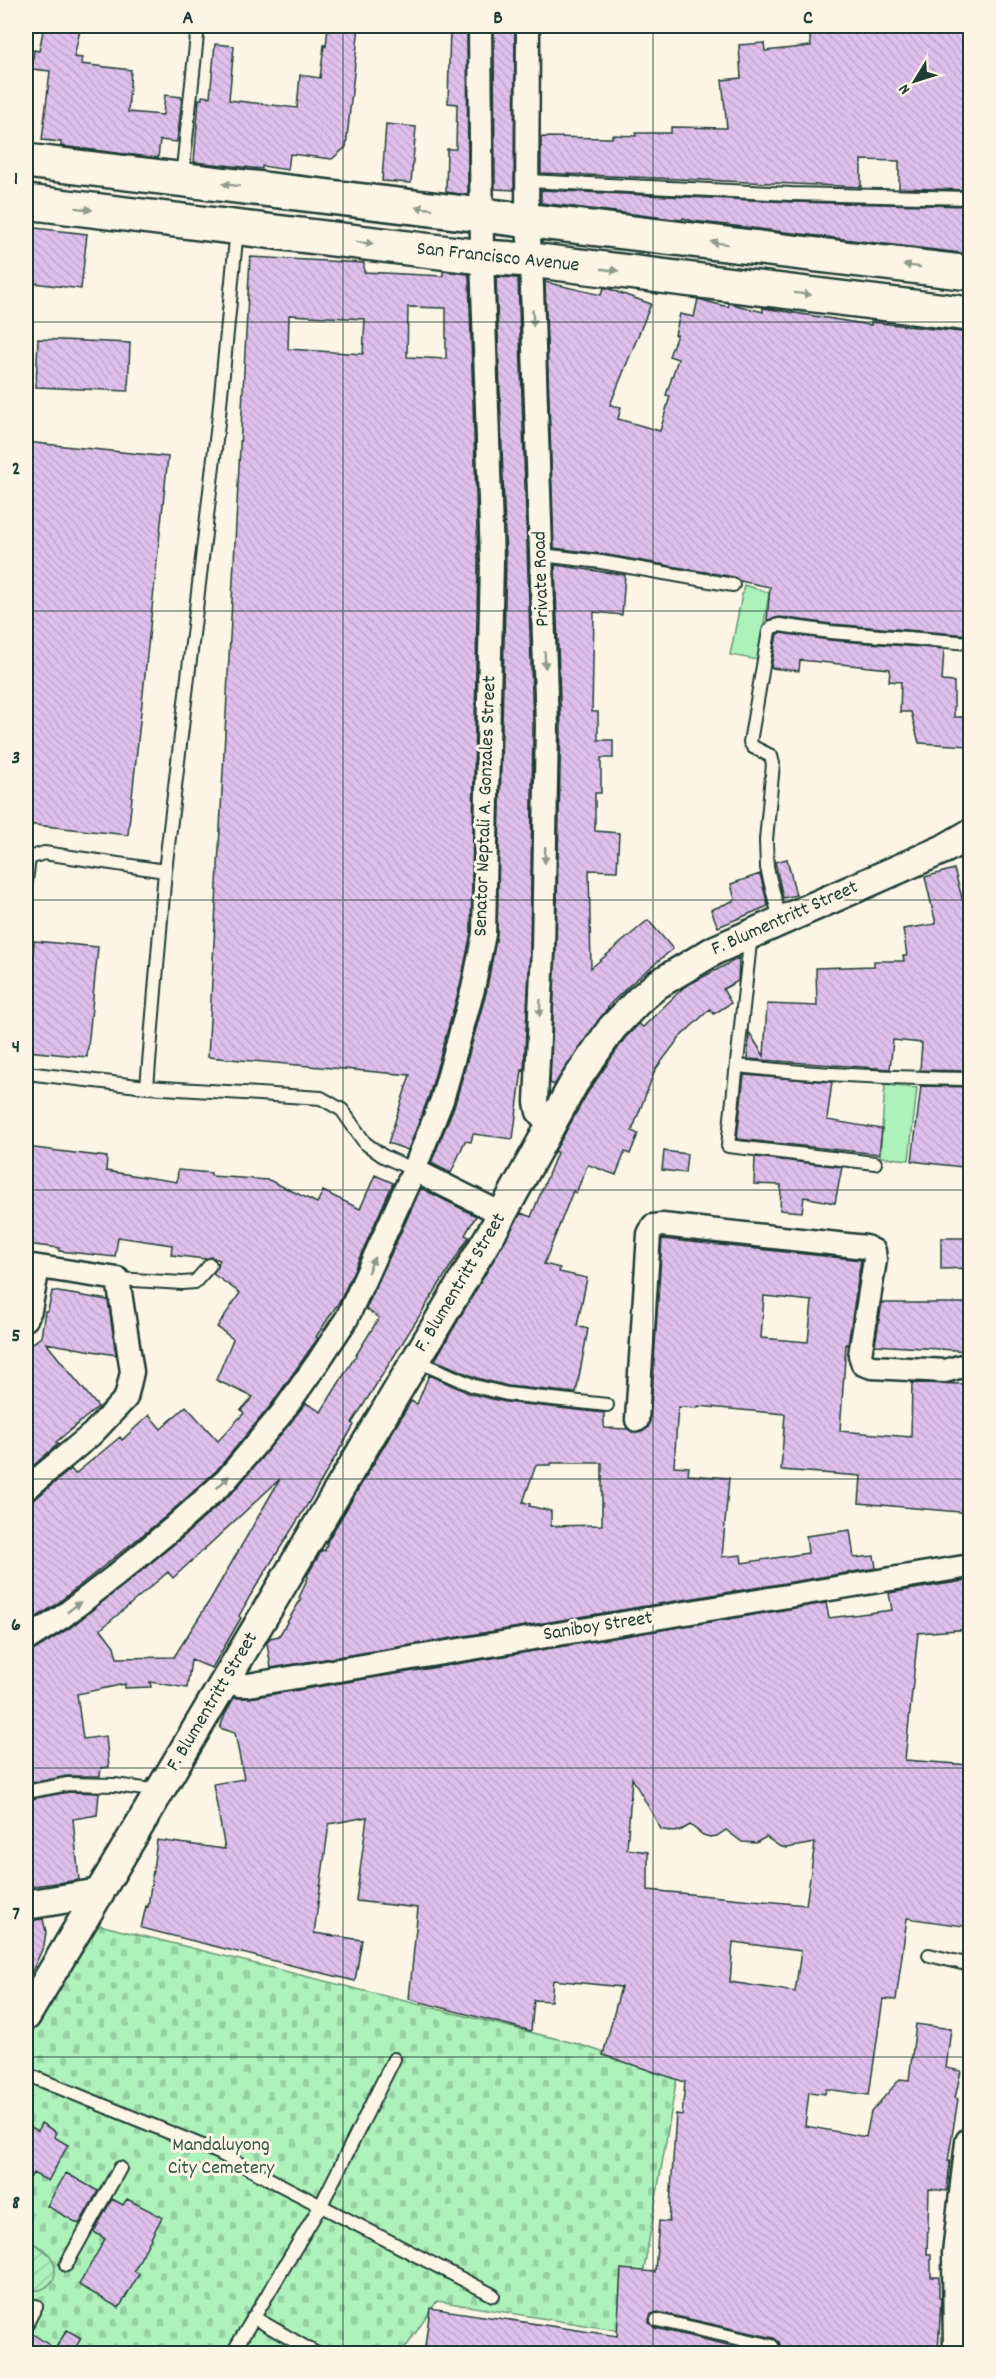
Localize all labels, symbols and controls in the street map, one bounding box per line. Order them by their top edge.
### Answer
text: A [183,5,194,33]
text: B [493,5,503,33]
text: C [803,5,813,33]
north arrow [885,51,945,111]
text: N [894,78,917,99]
text: 1 [14,166,18,194]
one-way arrow [221,180,240,190]
one-way arrow [415,204,434,213]
one-way arrow [74,205,93,214]
street label: San Francisco Avenue [415,236,581,280]
one-way arrow [356,238,375,248]
one-way arrow [709,238,728,247]
one-way arrow [903,261,922,271]
one-way arrow [600,266,619,275]
one-way arrow [794,290,813,299]
one-way arrow [528,309,538,328]
text: 2 [12,456,20,484]
street label: Private Road [526,531,558,627]
one-way arrow [540,650,550,669]
street label: Senator Neptali A. Gonzales Street [467,675,505,937]
text: 3 [12,745,20,773]
one-way arrow [540,845,550,864]
street label: F. Blumentritt Street [707,874,863,964]
one-way arrow [536,999,545,1018]
text: 4 [12,1034,20,1062]
street label: F. Blumentritt Street [408,1208,514,1358]
one-way arrow [366,1255,376,1273]
text: 5 [11,1323,21,1351]
one-way arrow [216,1475,230,1489]
one-way arrow [66,1601,82,1614]
street label: Saniboy Street [542,1605,654,1649]
text: 6 [11,1612,21,1640]
street label: F. Blumentritt Street [160,1627,266,1777]
text: 7 [12,1901,20,1929]
park label: Mandaluyong City Cemetery [168,2132,275,2183]
text: 8 [12,2190,20,2218]

